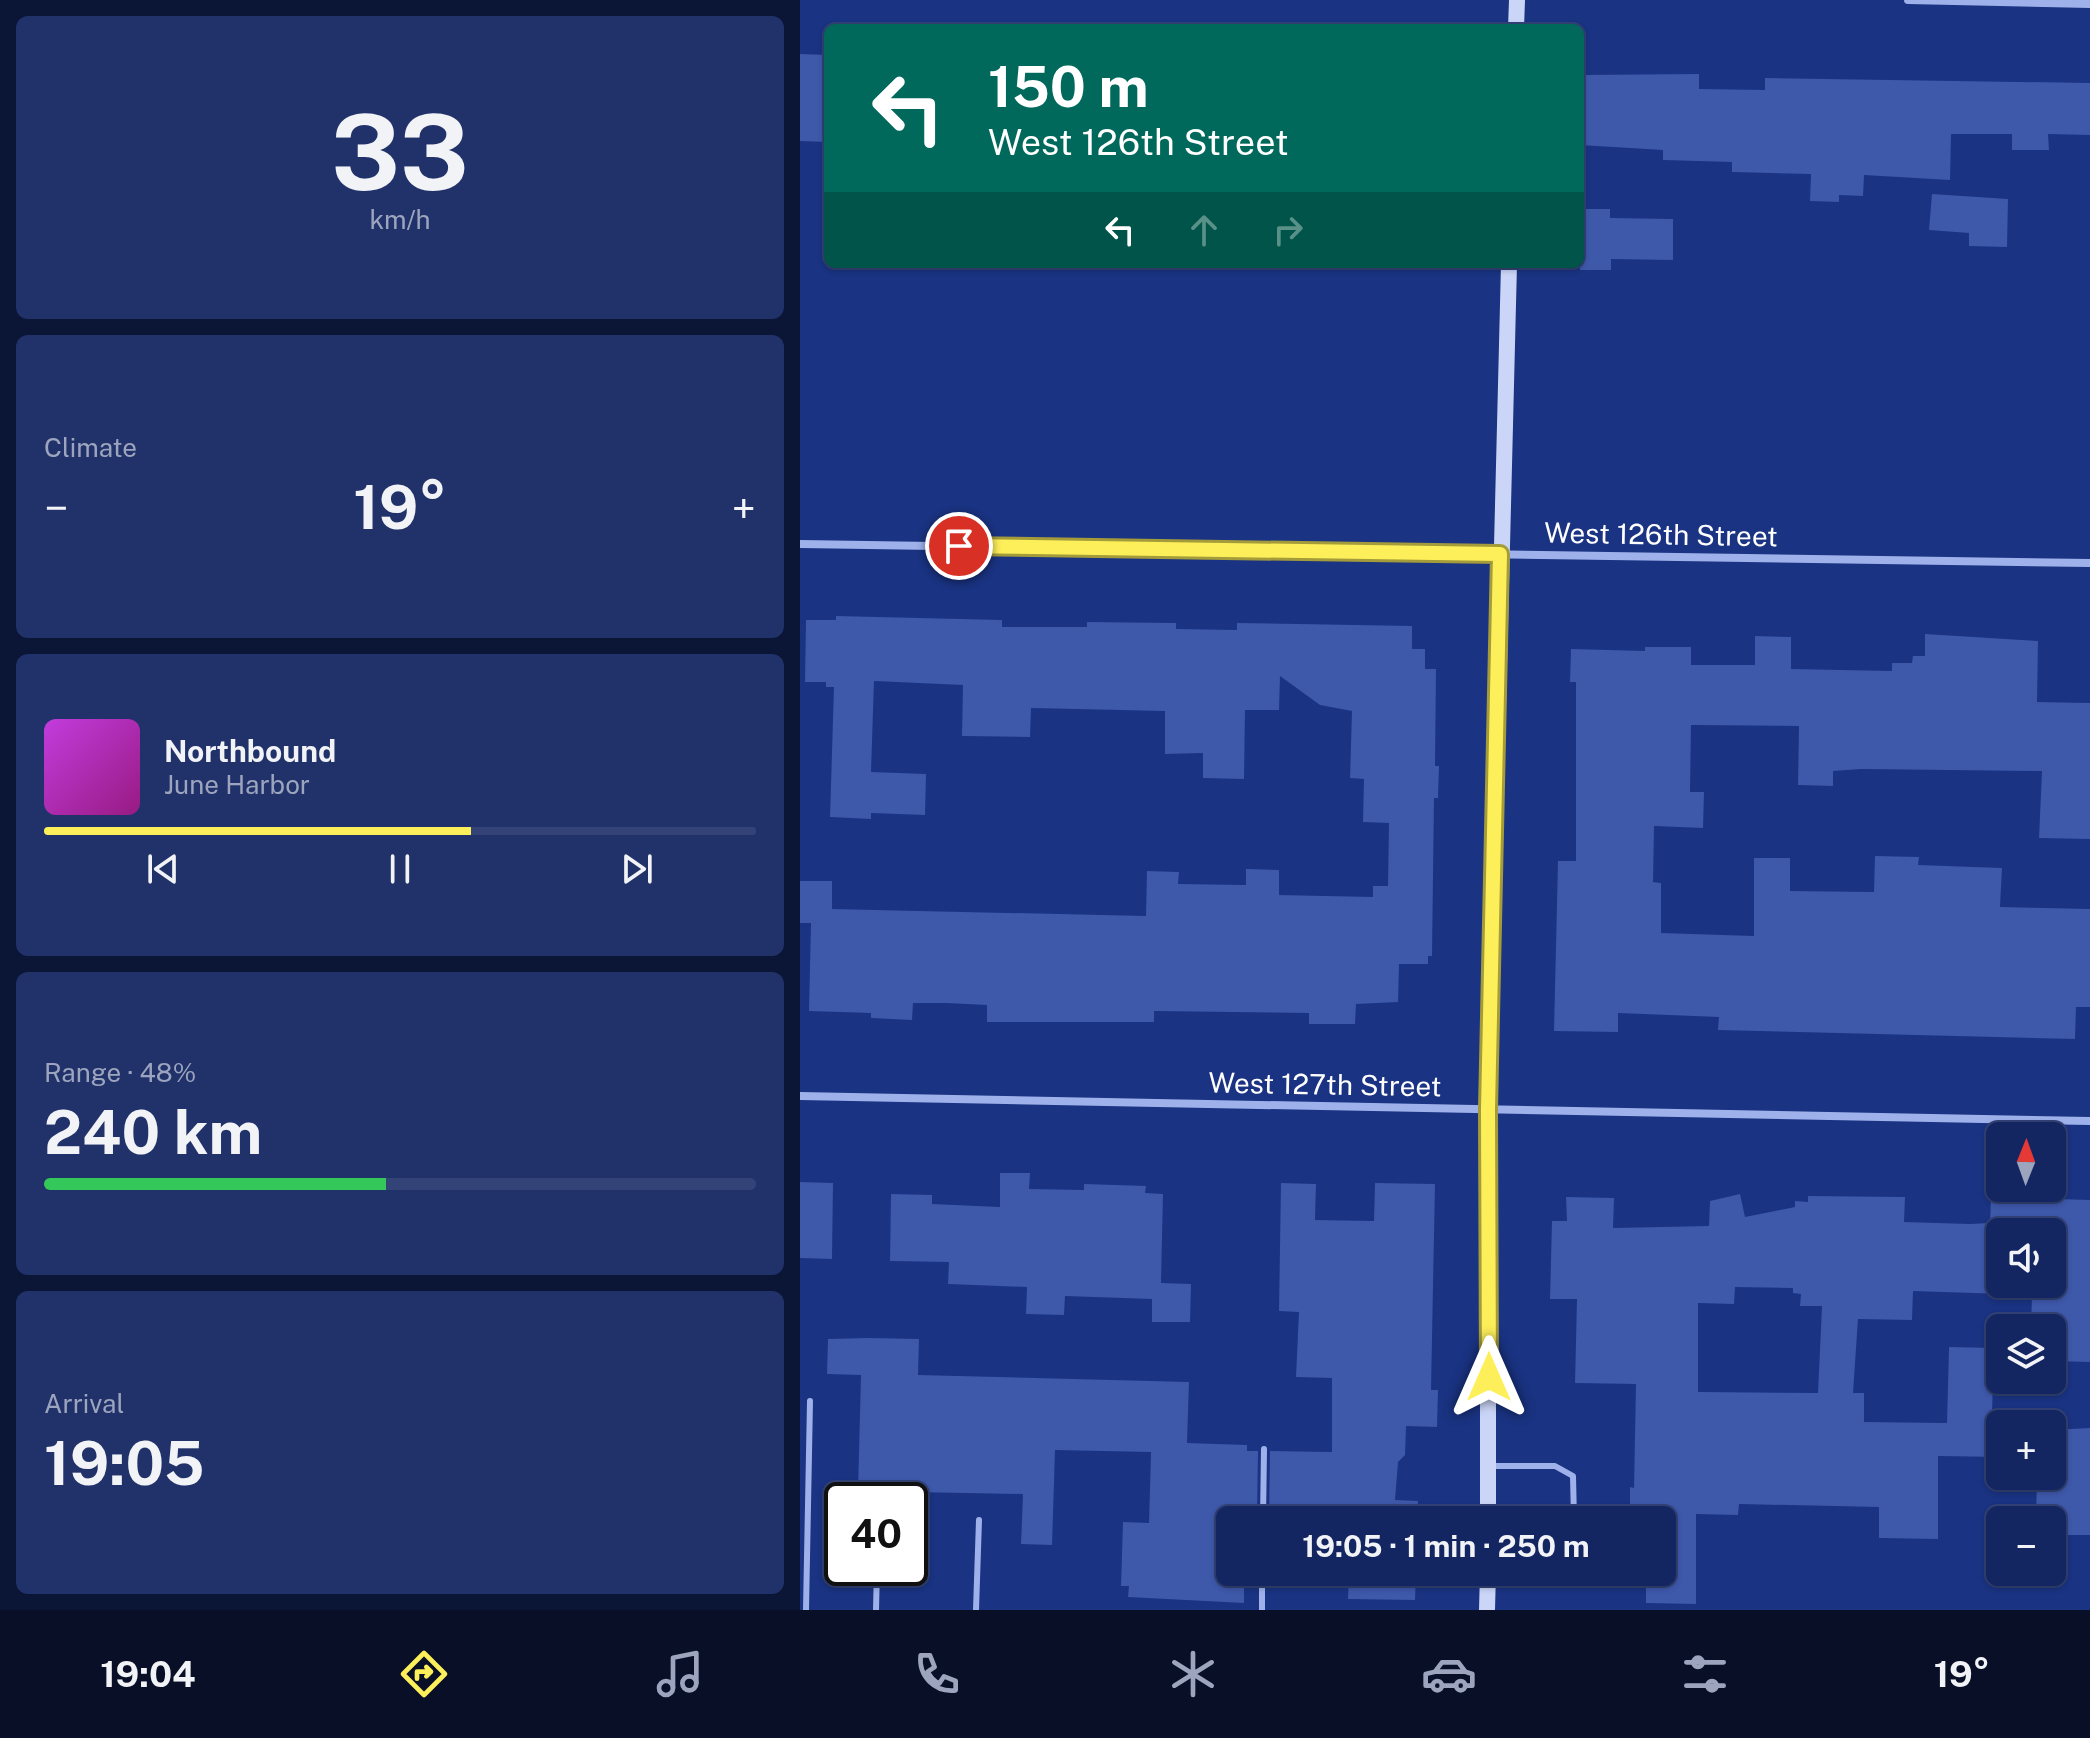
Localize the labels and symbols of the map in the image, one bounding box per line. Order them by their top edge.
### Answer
pin [925,512,993,580]
street label: West 126th Street [1544,515,1778,553]
street label: West 127th Street [1208,1065,1442,1103]
north arrow [1986,1122,2066,1202]
position arrow [1447,1335,1531,1419]
speed limit sign: 40 [824,1482,928,1586]

